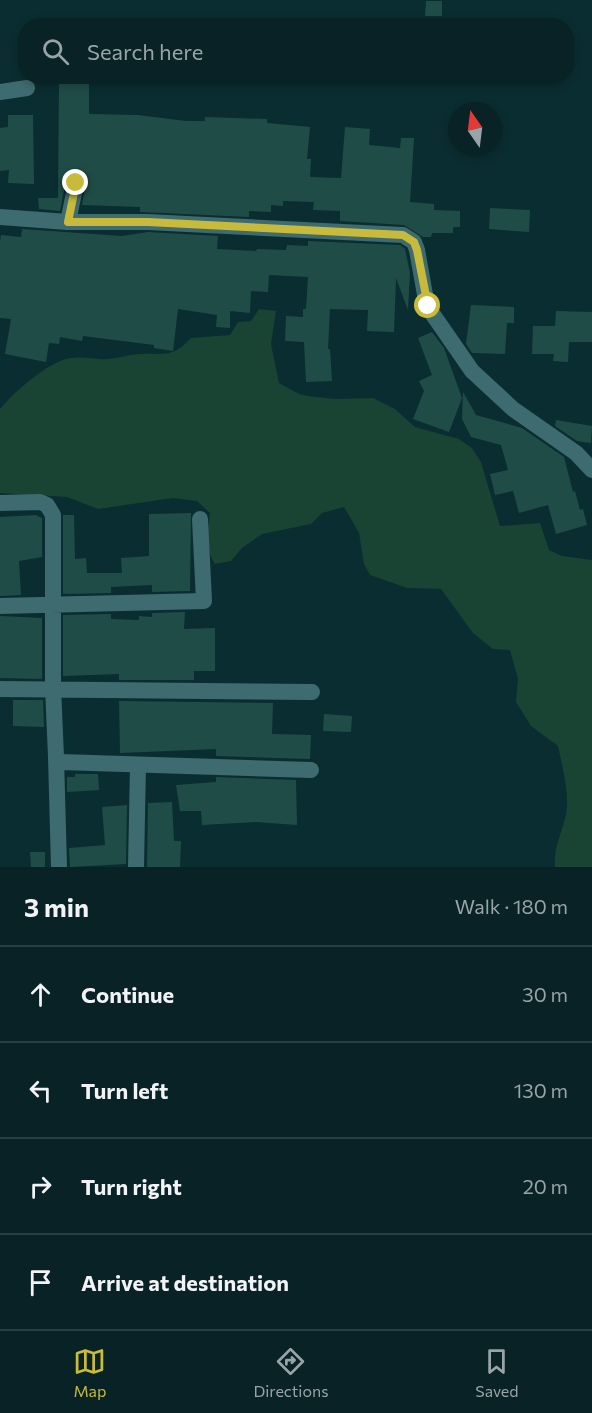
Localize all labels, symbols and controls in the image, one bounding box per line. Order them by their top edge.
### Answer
search box [18,18,574,84]
icon: search [39,35,72,68]
text: Search here [87,38,203,65]
north arrow [448,102,502,156]
route end [62,169,88,195]
route start [414,292,440,318]
text: 3 min [24,891,89,922]
text: Walk · 180 m [455,894,568,918]
icon: ahead [24,978,57,1011]
text: Continue [81,981,174,1008]
text: 30 m [522,982,568,1006]
icon: left [24,1074,57,1107]
text: Turn left [81,1077,168,1104]
text: 130 m [514,1078,568,1102]
icon: right [24,1170,57,1203]
text: Turn right [81,1173,182,1200]
text: 20 m [523,1174,568,1198]
icon: arrive [24,1266,57,1299]
text: Arrive at destination [81,1269,289,1296]
tab: Map [73,1345,106,1400]
tab: Directions [253,1345,328,1400]
tab: Saved [475,1345,519,1400]

